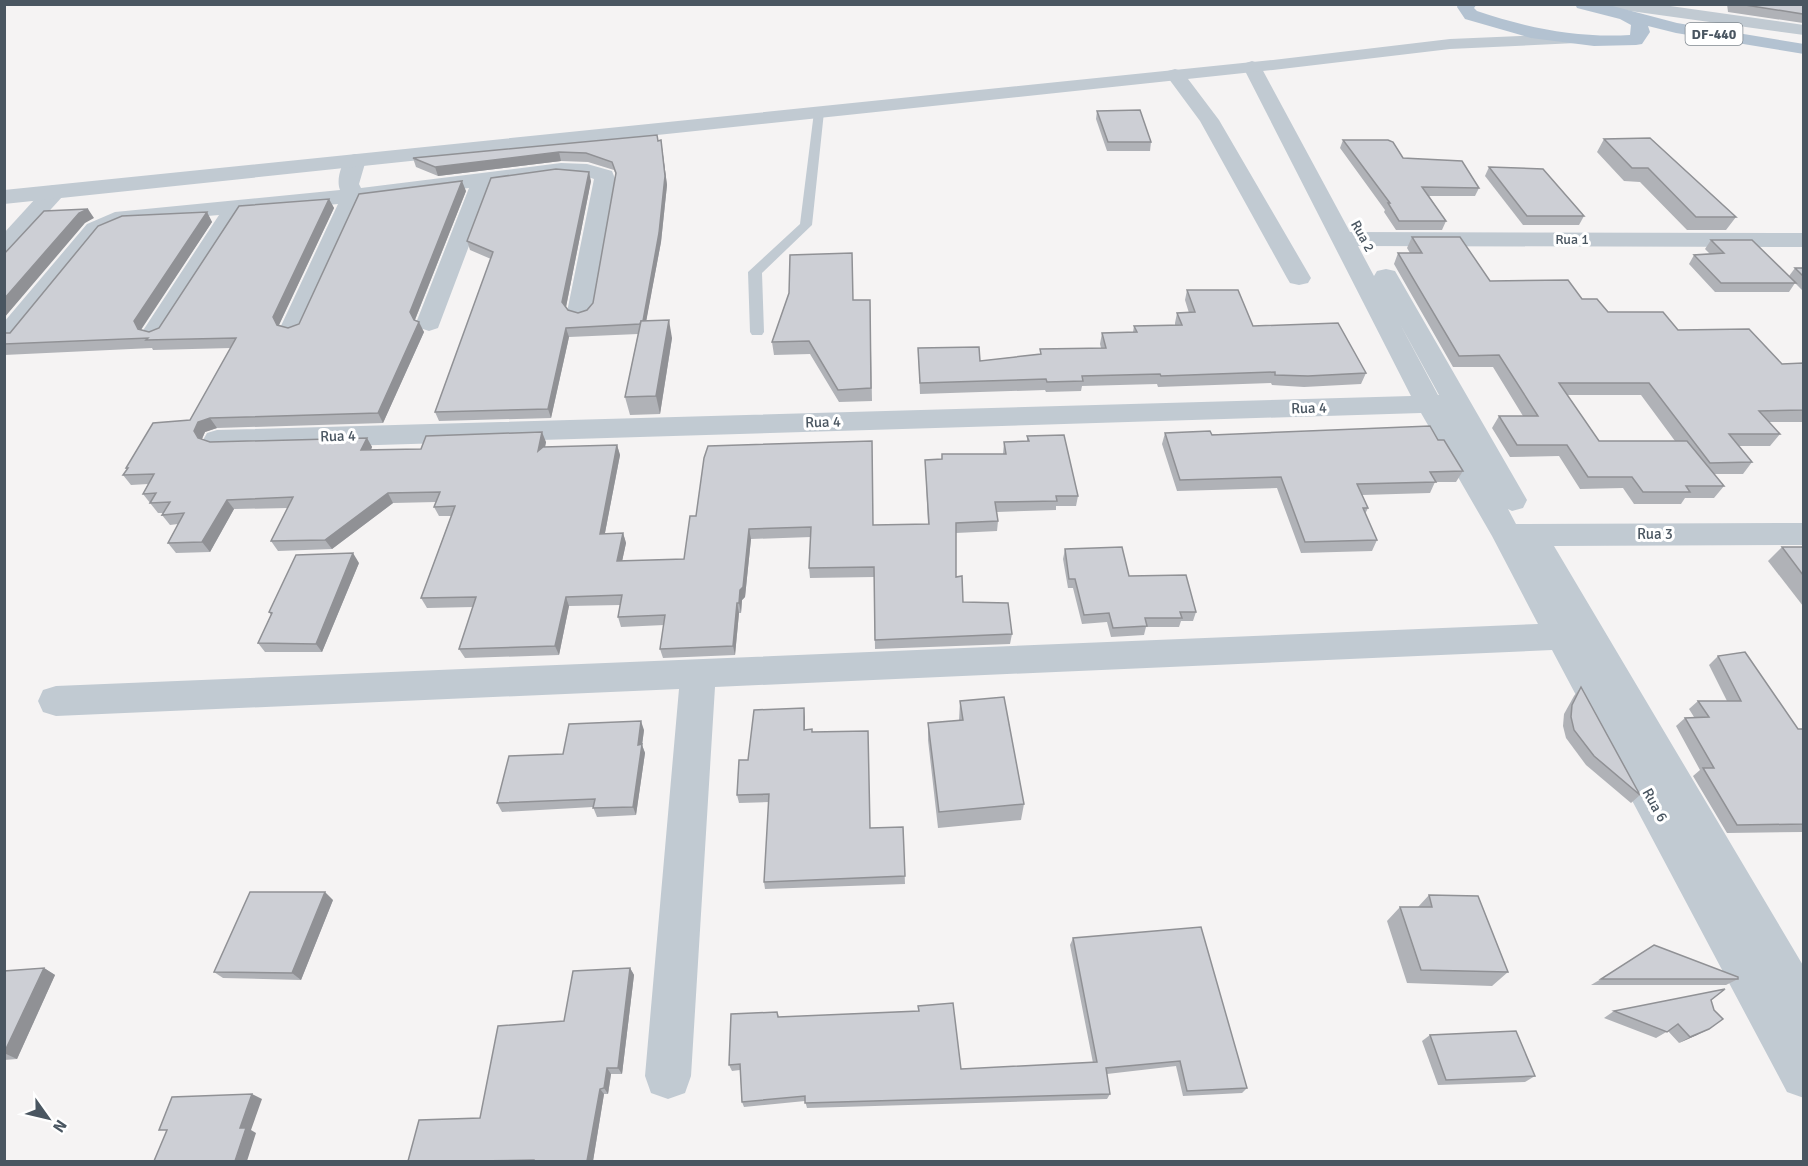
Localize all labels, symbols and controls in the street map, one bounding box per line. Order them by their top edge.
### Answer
road number: DF-440 [1686,23,1742,45]
street label: Rua 2 [1347,217,1378,255]
street label: Rua 1 [1555,231,1589,248]
street label: Rua 4 [1291,398,1327,418]
street label: Rua 4 [805,412,841,432]
street label: Rua 4 [320,426,356,446]
street label: Rua 3 [1637,525,1673,543]
street label: Rua 6 [1638,785,1672,825]
north arrow [18,1088,78,1148]
text: N [48,1116,71,1136]

